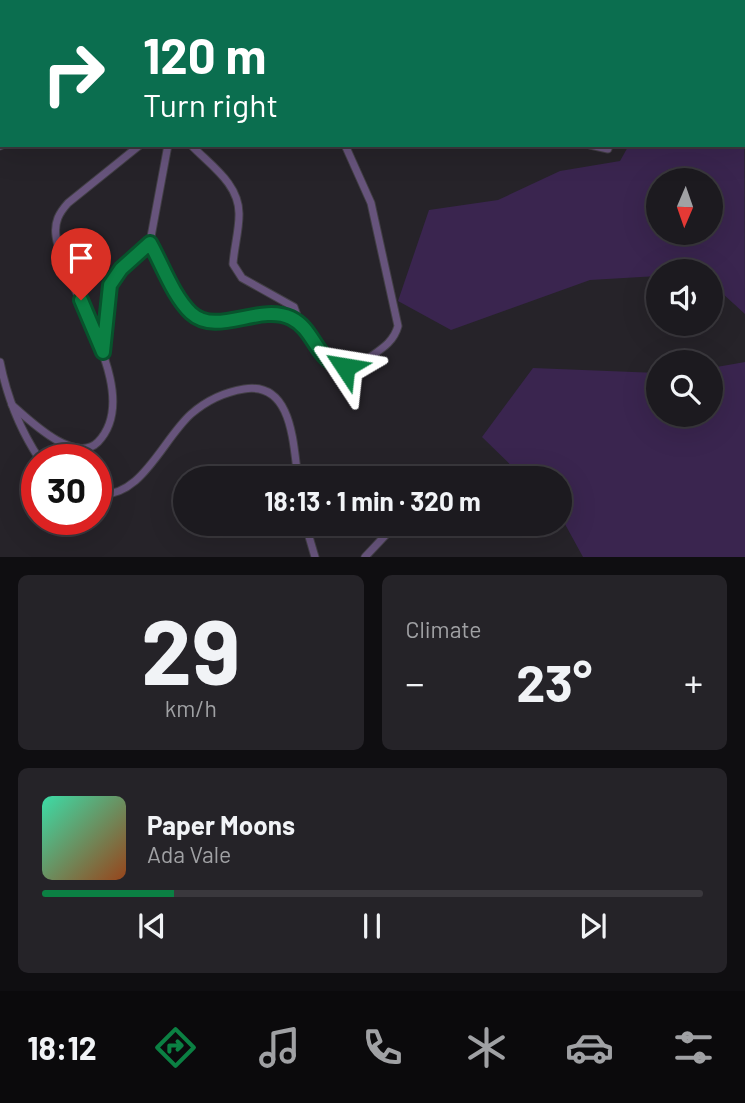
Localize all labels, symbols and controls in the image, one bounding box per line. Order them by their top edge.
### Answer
text: 120 m [143,25,266,84]
icon: right [28,28,119,119]
text: Turn right [143,85,278,123]
north arrow [646,168,723,245]
map controls [646,168,723,427]
pin [51,228,111,300]
icon: arrive [62,239,100,277]
button: sound [646,259,723,336]
position arrow [308,330,382,404]
button: search [646,350,723,427]
speed limit sign: 30 [21,444,112,535]
text: 18:13 · 1 min · 320 m [264,485,481,516]
text: 29 [141,594,240,703]
text: Climate [406,615,482,643]
text: 23° [516,650,592,712]
text: − [406,659,425,705]
text: + [684,659,703,705]
text: km/h [165,694,217,722]
text: Paper Moons [147,809,295,840]
text: Ada Vale [147,840,231,868]
icon: previous [133,907,171,945]
icon: pause [353,907,391,945]
icon: next [574,907,612,945]
icon: directions [151,1023,200,1072]
icon: music [255,1023,304,1072]
icon: phone [358,1023,407,1072]
icon: climate [462,1023,511,1072]
icon: car [565,1023,614,1072]
icon: filters [669,1023,718,1072]
text: 18:12 [27,1028,97,1066]

